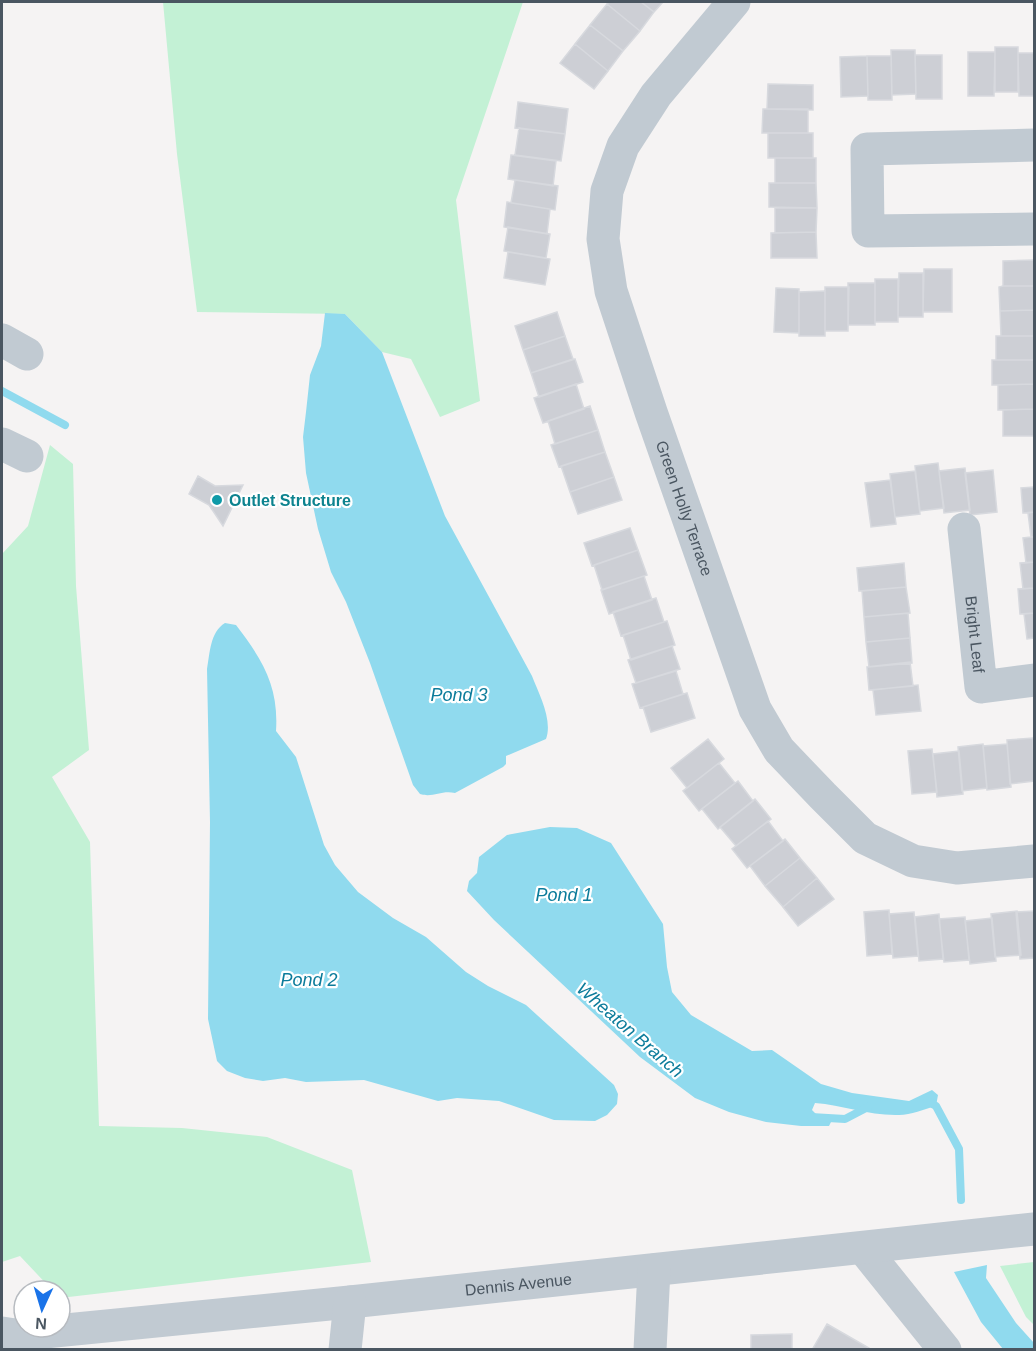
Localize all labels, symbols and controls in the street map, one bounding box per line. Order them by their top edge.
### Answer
street label: Green Holly Terrace [653,438,716,578]
place label: Outlet Structure [229,492,351,509]
marker: Outlet Structure [210,493,224,507]
street label: Bright Leaf [963,595,988,674]
water label: Pond 3 [430,685,488,705]
water label: Pond 1 [535,885,593,905]
water label: Pond 2 [280,970,338,990]
water label: Wheaton Branch [573,978,687,1082]
street label: Dennis Avenue [464,1270,573,1298]
north arrow [12,1279,72,1339]
text: N [35,1315,47,1332]

